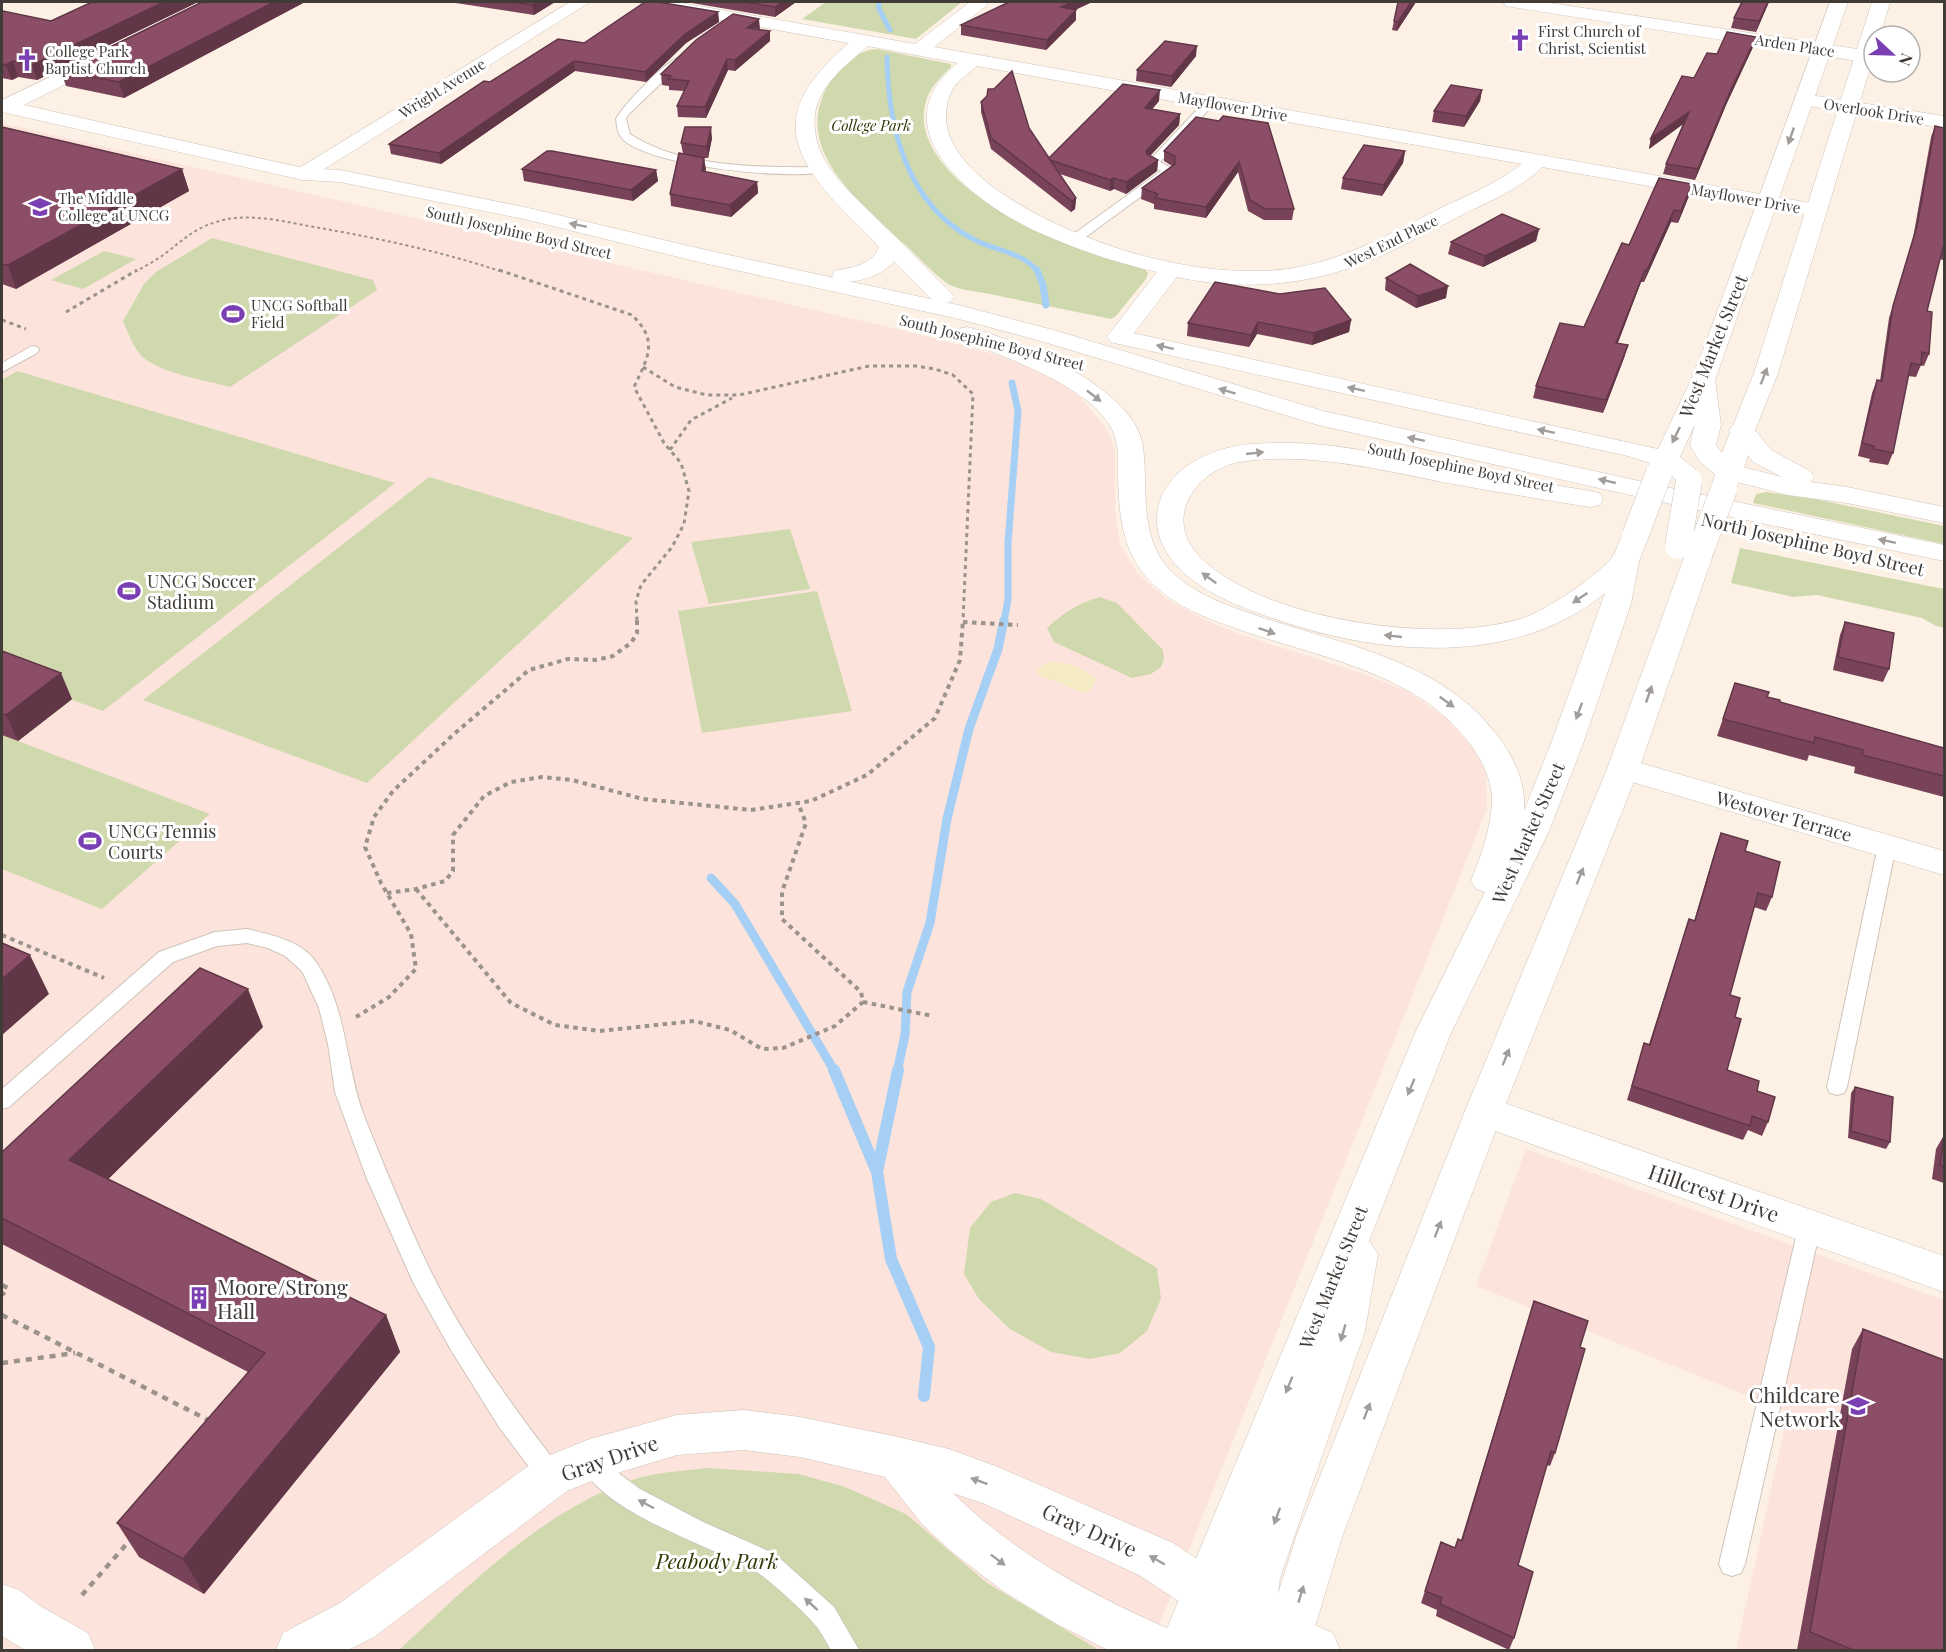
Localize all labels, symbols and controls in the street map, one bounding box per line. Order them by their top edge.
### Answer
place label: First Church of Christ, Scientist [1538,21,1647,58]
north arrow [1862,24,1922,84]
church icon: First Church of Christ, Scientist [1507,27,1533,53]
street label: Arden Place [1753,29,1836,61]
place label: College Park Baptist Church [45,41,146,78]
church icon: College Park Baptist Church [14,47,40,73]
text: N [1894,51,1918,70]
street label: Wright Avenue [394,53,489,123]
street label: Mayflower Drive [1177,87,1289,125]
street label: Overlook Drive [1822,93,1926,129]
park label: College Park [831,115,911,135]
one-way arrow [1786,127,1796,145]
street label: Mayflower Drive [1690,179,1802,217]
place label: The Middle College at UNCG [58,188,170,225]
school or university icon: The Middle College at UNCG [27,194,53,220]
street label: South Josephine Boyd Street [424,201,614,263]
street label: West End Place [1340,210,1441,273]
one-way arrow [568,220,587,229]
street label: West Market Street [1673,270,1753,422]
place label: UNCG Softball Field [251,295,347,332]
sports icon: UNCG Softball Field [220,301,246,327]
street label: South Josephine Boyd Street [897,309,1087,375]
one-way arrow [1156,342,1175,351]
one-way arrow [1759,367,1769,385]
one-way arrow [1346,384,1365,393]
one-way arrow [1218,386,1236,395]
one-way arrow [1086,390,1102,403]
one-way arrow [1537,426,1556,435]
one-way arrow [1671,426,1681,444]
one-way arrow [1407,434,1426,443]
street label: South Josephine Boyd Street [1366,437,1557,497]
one-way arrow [1246,448,1265,457]
one-way arrow [1597,476,1616,486]
street label: North Josephine Boyd Street [1699,507,1927,581]
one-way arrow [1878,536,1897,545]
place label: UNCG Soccer Stadium [147,569,256,614]
one-way arrow [1202,572,1218,584]
sports icon: UNCG Soccer Stadium [116,578,142,604]
one-way arrow [1573,592,1589,604]
one-way arrow [1258,626,1276,636]
one-way arrow [1384,631,1403,641]
one-way arrow [1645,685,1655,703]
one-way arrow [1439,696,1454,708]
one-way arrow [1574,702,1584,720]
street label: West Market Street [1486,758,1570,908]
street label: Westover Terrace [1712,785,1855,847]
place label: UNCG Tennis Courts [108,819,216,864]
sports icon: UNCG Tennis Courts [77,828,103,854]
one-way arrow [1575,867,1585,885]
one-way arrow [1502,1048,1511,1066]
one-way arrow [1406,1079,1416,1097]
street label: Hillcrest Drive [1645,1157,1783,1227]
street label: West Market Street [1293,1201,1373,1353]
one-way arrow [1433,1220,1443,1238]
place label: Moore/Strong Hall [217,1272,348,1324]
building icon: Moore/Strong Hall [186,1285,212,1311]
one-way arrow [1338,1324,1347,1342]
one-way arrow [1284,1376,1294,1394]
place label: Childcare Network [1749,1380,1840,1432]
school or university icon: Childcare Network [1845,1393,1871,1419]
one-way arrow [1363,1402,1373,1420]
street label: Gray Drive [557,1427,661,1487]
one-way arrow [970,1475,988,1485]
street label: Gray Drive [1038,1496,1142,1562]
one-way arrow [637,1500,654,1509]
one-way arrow [1271,1508,1281,1526]
park label: Peabody Park [655,1546,779,1574]
one-way arrow [990,1553,1005,1565]
one-way arrow [1149,1555,1165,1566]
one-way arrow [1297,1585,1306,1603]
one-way arrow [804,1597,819,1611]

